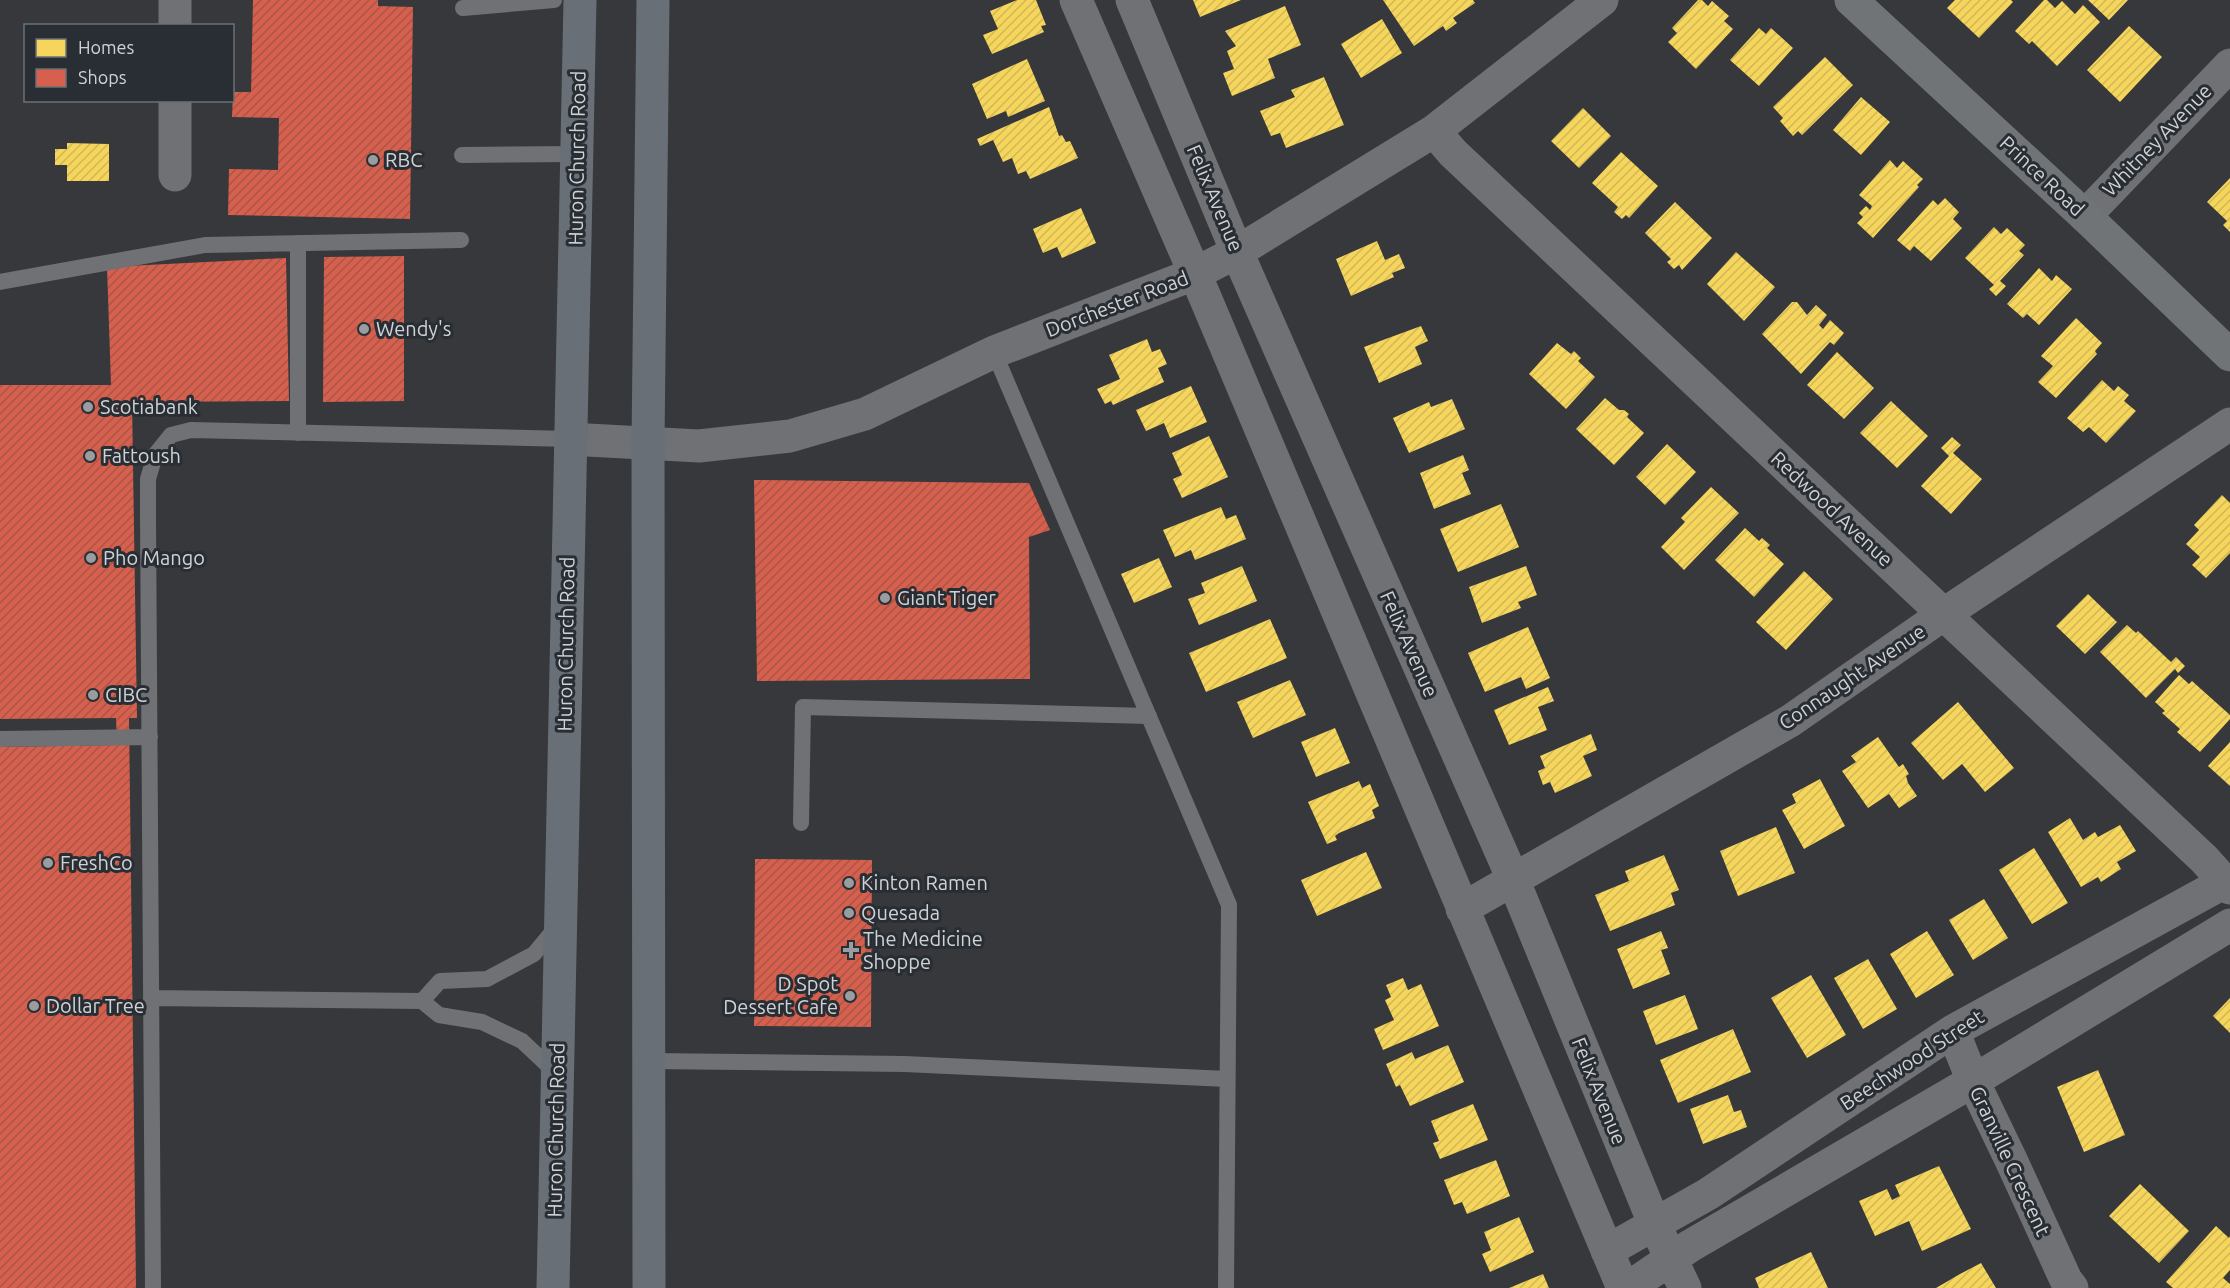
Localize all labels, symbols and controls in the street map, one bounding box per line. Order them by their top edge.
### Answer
legend [24,24,234,102]
text: Homes [78,37,135,57]
text: Shops [78,67,127,87]
street label: Huron Church Road [563,70,590,246]
street label: Whitney Avenue [2097,79,2216,200]
street label: Prince Road [1995,131,2089,220]
street label: Felix Avenue [1183,141,1248,255]
place label: RBC [385,148,422,171]
marker: RBC [366,153,380,167]
street label: Dorchester Road [1042,266,1191,341]
place label: Wendy's [376,317,452,340]
marker: Wendy's [357,322,371,336]
place label: Scotiabank [100,395,198,418]
marker: Scotiabank [81,400,95,414]
place label: Fattoush [102,444,181,467]
street label: Redwood Avenue [1767,446,1898,571]
marker: Fattoush [83,449,97,463]
place label: Pho Mango [103,546,205,569]
marker: Pho Mango [84,551,98,565]
street label: Huron Church Road [552,556,579,732]
place label: Giant Tiger [897,586,996,609]
street label: Felix Avenue [1376,587,1443,700]
marker: Giant Tiger [878,591,892,605]
street label: Connaught Avenue [1774,619,1929,734]
place label: CIBC [105,683,147,706]
marker: CIBC [86,688,100,702]
place label: FreshCo [60,851,133,874]
marker: FreshCo [41,856,55,870]
place label: Kinton Ramen [861,871,988,894]
marker: Kinton Ramen [842,876,856,890]
place label: Quesada [861,901,940,924]
marker: Quesada [842,906,856,920]
place label: The Medicine Shoppe [863,927,983,973]
marker: The Medicine Shoppe [844,943,858,957]
place label: D Spot Dessert Cafe [723,972,838,1018]
marker: D Spot Dessert Cafe [843,989,857,1003]
place label: Dollar Tree [46,994,145,1017]
marker: Dollar Tree [27,999,41,1013]
street label: Beechwood Street [1836,1005,1988,1115]
street label: Felix Avenue [1568,1034,1631,1148]
street label: Huron Church Road [542,1042,569,1218]
street label: Granville Crescent [1966,1082,2055,1239]

